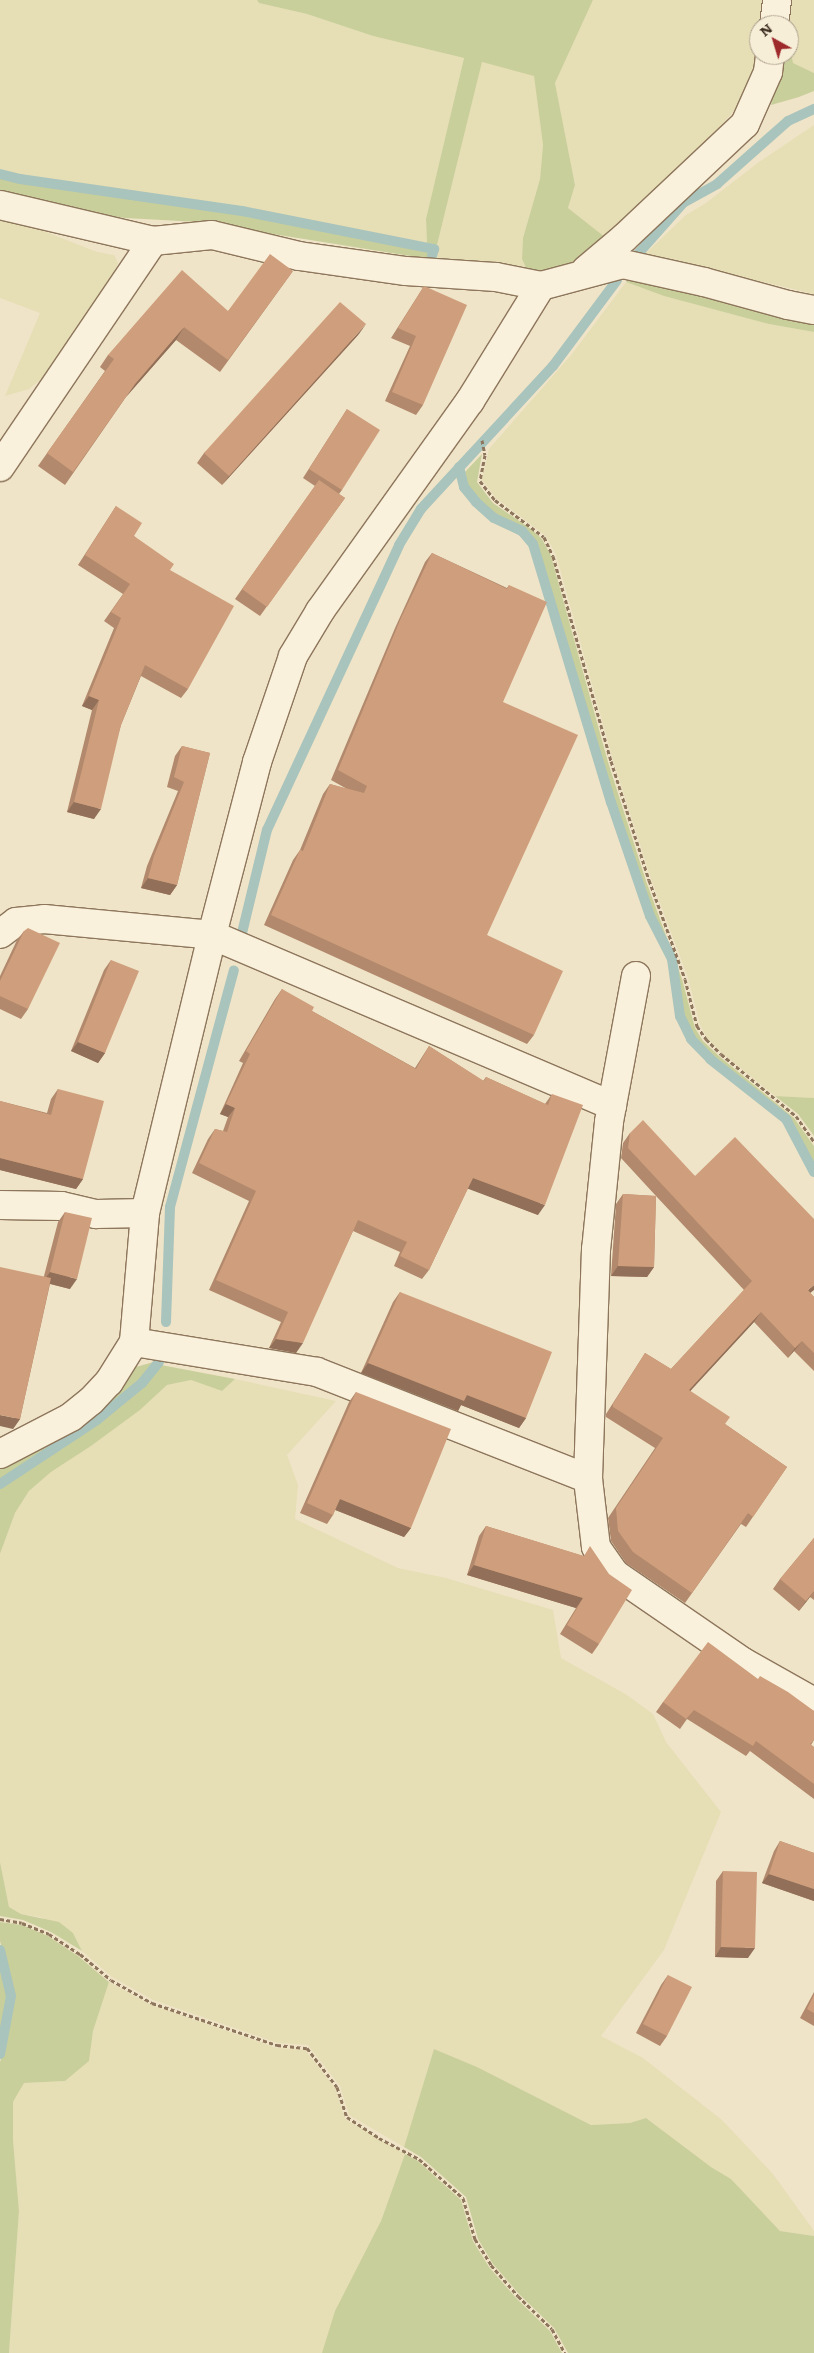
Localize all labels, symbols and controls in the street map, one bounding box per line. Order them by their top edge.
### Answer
north arrow [749,15,799,65]
text: N [754,18,776,41]

